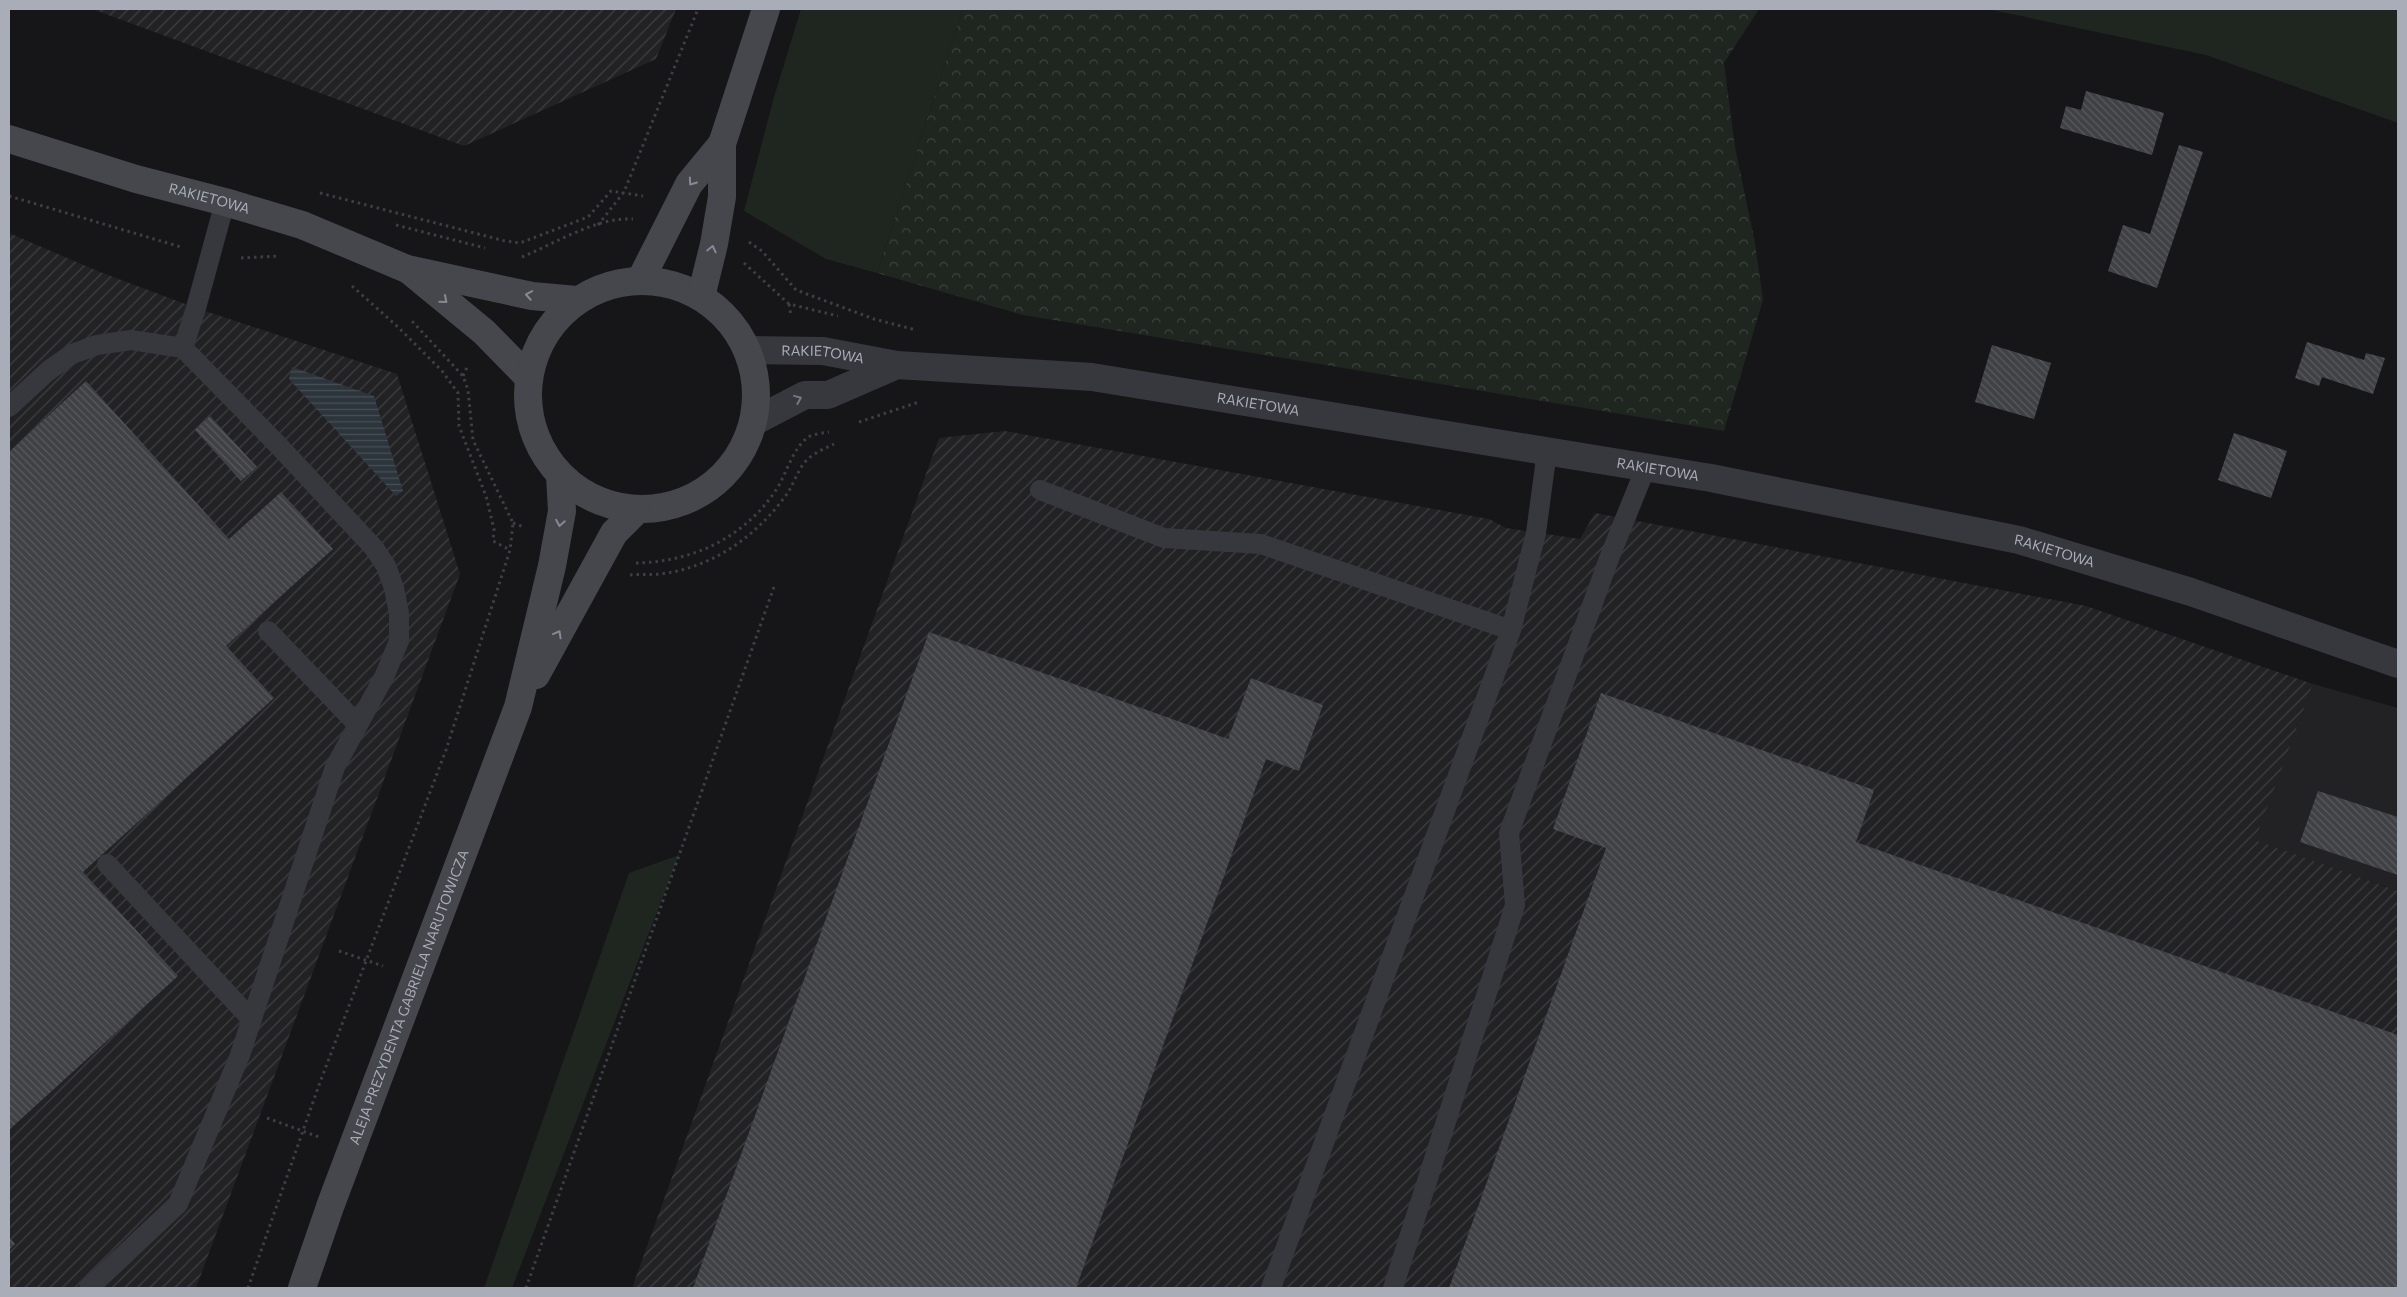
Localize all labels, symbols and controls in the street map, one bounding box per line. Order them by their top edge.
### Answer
one-way arrow [689,176,698,186]
street label: RAKIETOWA [167,179,252,217]
one-way arrow [706,245,717,254]
one-way arrow [524,291,533,301]
one-way arrow [439,294,448,303]
street label: RAKIETOWA [781,341,866,367]
street label: RAKIETOWA [1216,389,1301,419]
one-way arrow [793,394,802,405]
street label: RAKIETOWA [1615,454,1701,484]
one-way arrow [555,519,565,528]
street label: RAKIETOWA [2013,530,2097,570]
one-way arrow [552,630,562,639]
street label: ALEJA PREZYDENTA GABRIELA NARUTOWICZA [345,847,472,1147]

